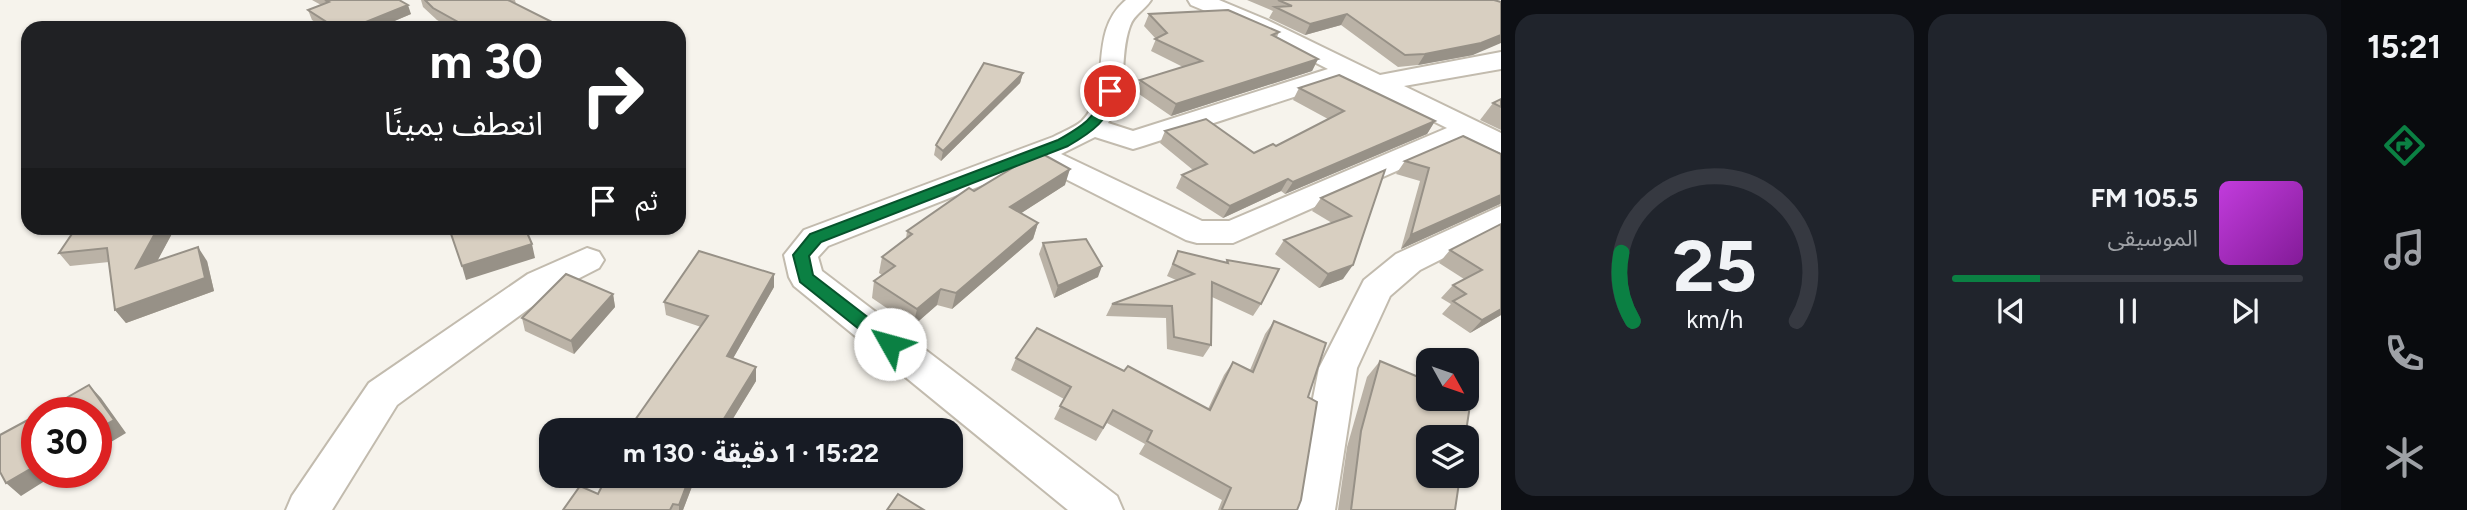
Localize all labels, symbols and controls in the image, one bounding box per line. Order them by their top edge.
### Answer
text: 15:21 [2367,28,2441,66]
text: 30 m [430,31,543,90]
icon: right [567,49,658,140]
pin [1080,61,1140,121]
icon: arrive [1091,72,1129,110]
text: انعطف يمينًا [384,105,543,143]
icon: directions [2380,121,2429,170]
icon: arrive [584,182,622,220]
text: 105.5 FM [2091,182,2198,214]
text: ثم [636,185,658,217]
text: 25 [1672,222,1757,309]
text: الموسيقى [2107,224,2198,252]
icon: music [2380,225,2429,274]
icon: previous [1992,292,2030,330]
icon: pause [2109,292,2147,330]
icon: next [2226,292,2264,330]
text: km/h [1686,304,1743,334]
position arrow [853,307,927,381]
icon: phone [2380,329,2429,378]
north arrow [1416,348,1479,411]
map controls [1416,348,1479,488]
speed limit sign: 30 [21,397,112,488]
button: layers [1416,425,1479,488]
icon: climate [2380,433,2429,482]
text: 15:22 · 1 دقيقة · 130 m [623,437,879,469]

